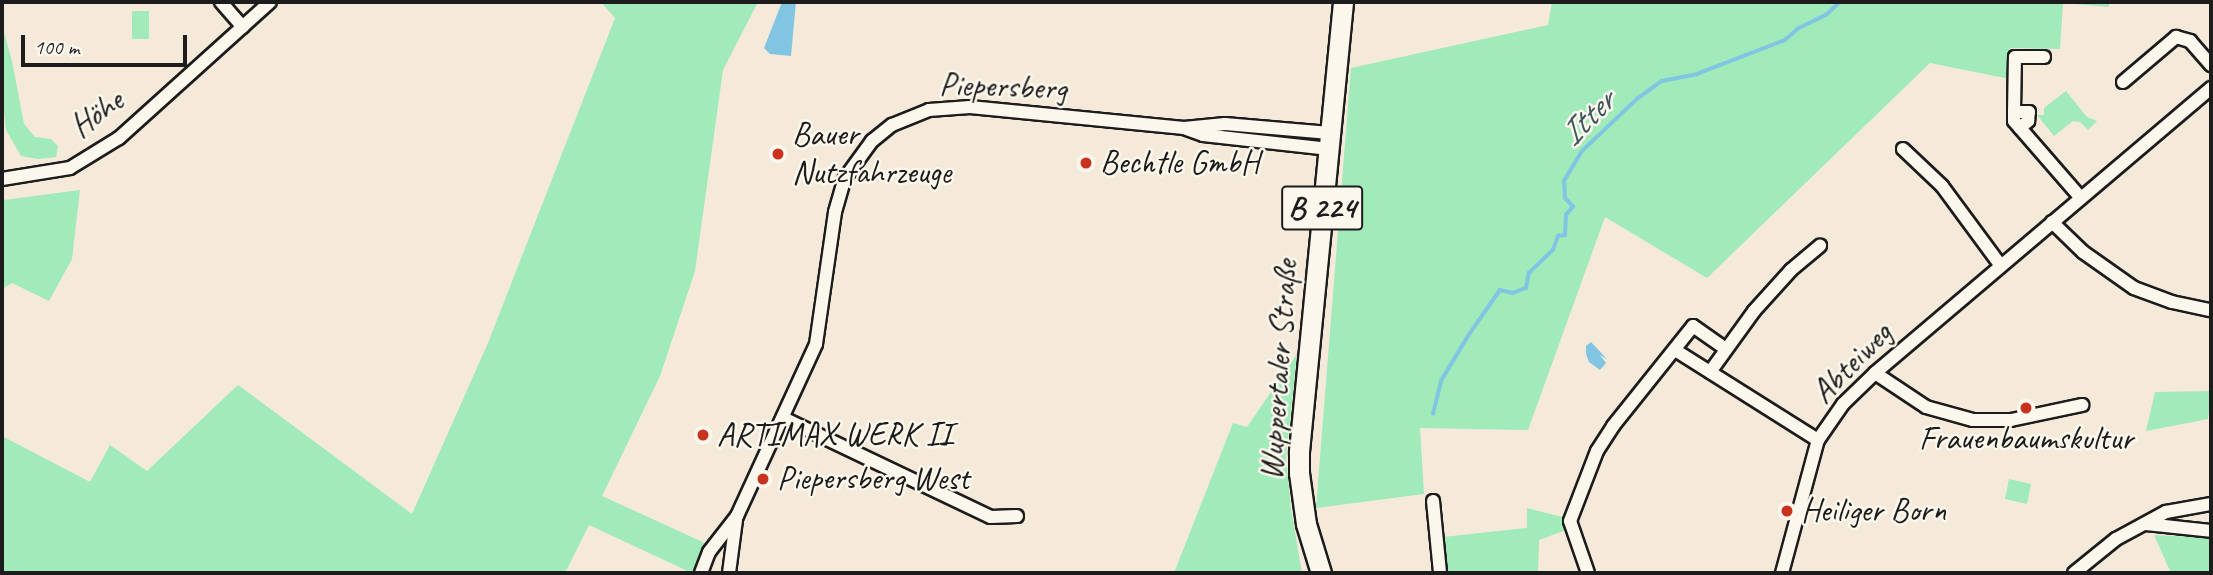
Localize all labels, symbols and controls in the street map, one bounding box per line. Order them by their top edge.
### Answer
scale bar [24,21,191,65]
text: 100 m [34,34,79,60]
street label: Piepersberg [939,65,1067,109]
street label: Höhe [63,81,131,147]
water label: Itter [1550,81,1624,155]
place label: Bauer Nutzfahrzeuge [792,115,951,193]
place label: Bechtle GmbH [1100,143,1258,183]
marker: Bauer Nutzfahrzeuge [770,146,786,162]
marker: Bechtle GmbH [1078,155,1094,171]
road number: B 224 [1280,180,1364,236]
street label: Wuppertaler Straße [1252,258,1306,482]
street label: Abteiweg [1803,314,1901,412]
marker: Frauenbaumskultur [2018,400,2034,416]
place label: ARTIMAX WERK II [717,415,953,455]
place label: Frauenbaumskultur [1919,419,2133,459]
marker: ARTIMAX WERK II [695,427,711,443]
place label: Piepersberg West [777,459,970,499]
marker: Piepersberg West [755,471,771,487]
place label: Heiliger Born [1801,491,1946,531]
marker: Heiliger Born [1779,503,1795,519]

